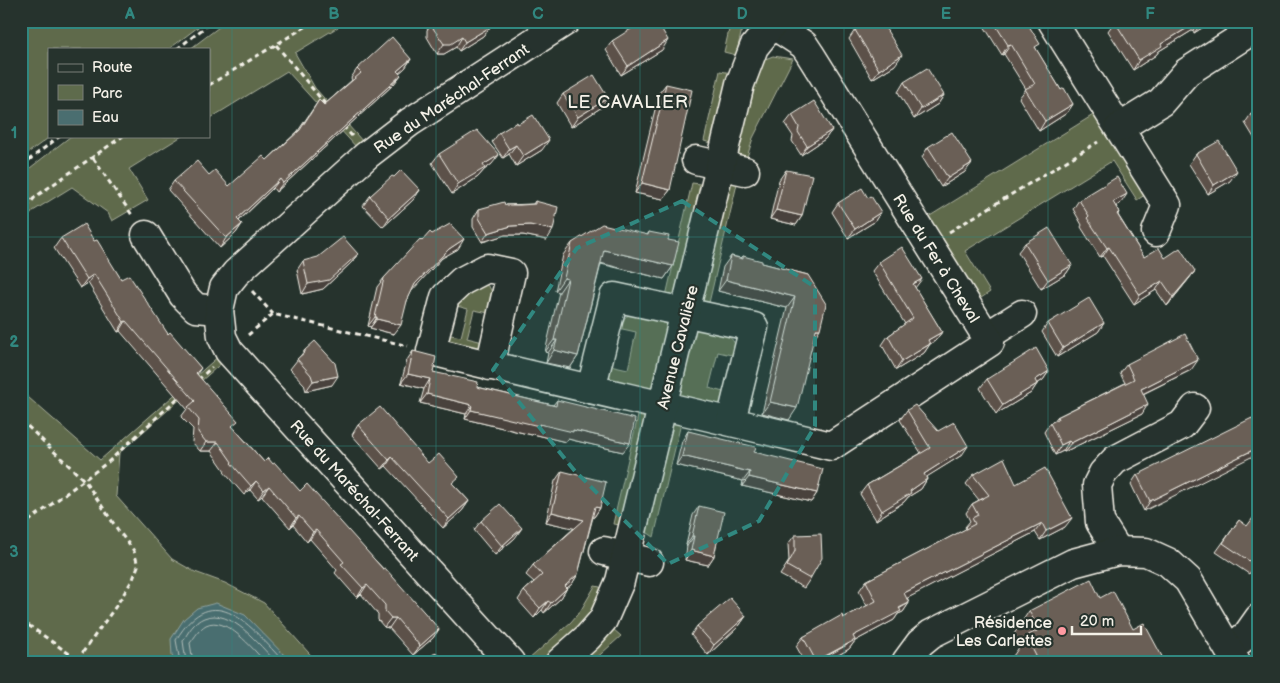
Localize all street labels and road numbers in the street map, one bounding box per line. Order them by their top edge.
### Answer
street label: Rue du Maréchal-Ferrant [371,40,533,158]
street label: Rue du Fer à Cheval [888,191,983,327]
street label: Avenue Cavalière [654,283,703,411]
street label: Rue du Maréchal-Ferrant [286,417,422,565]

